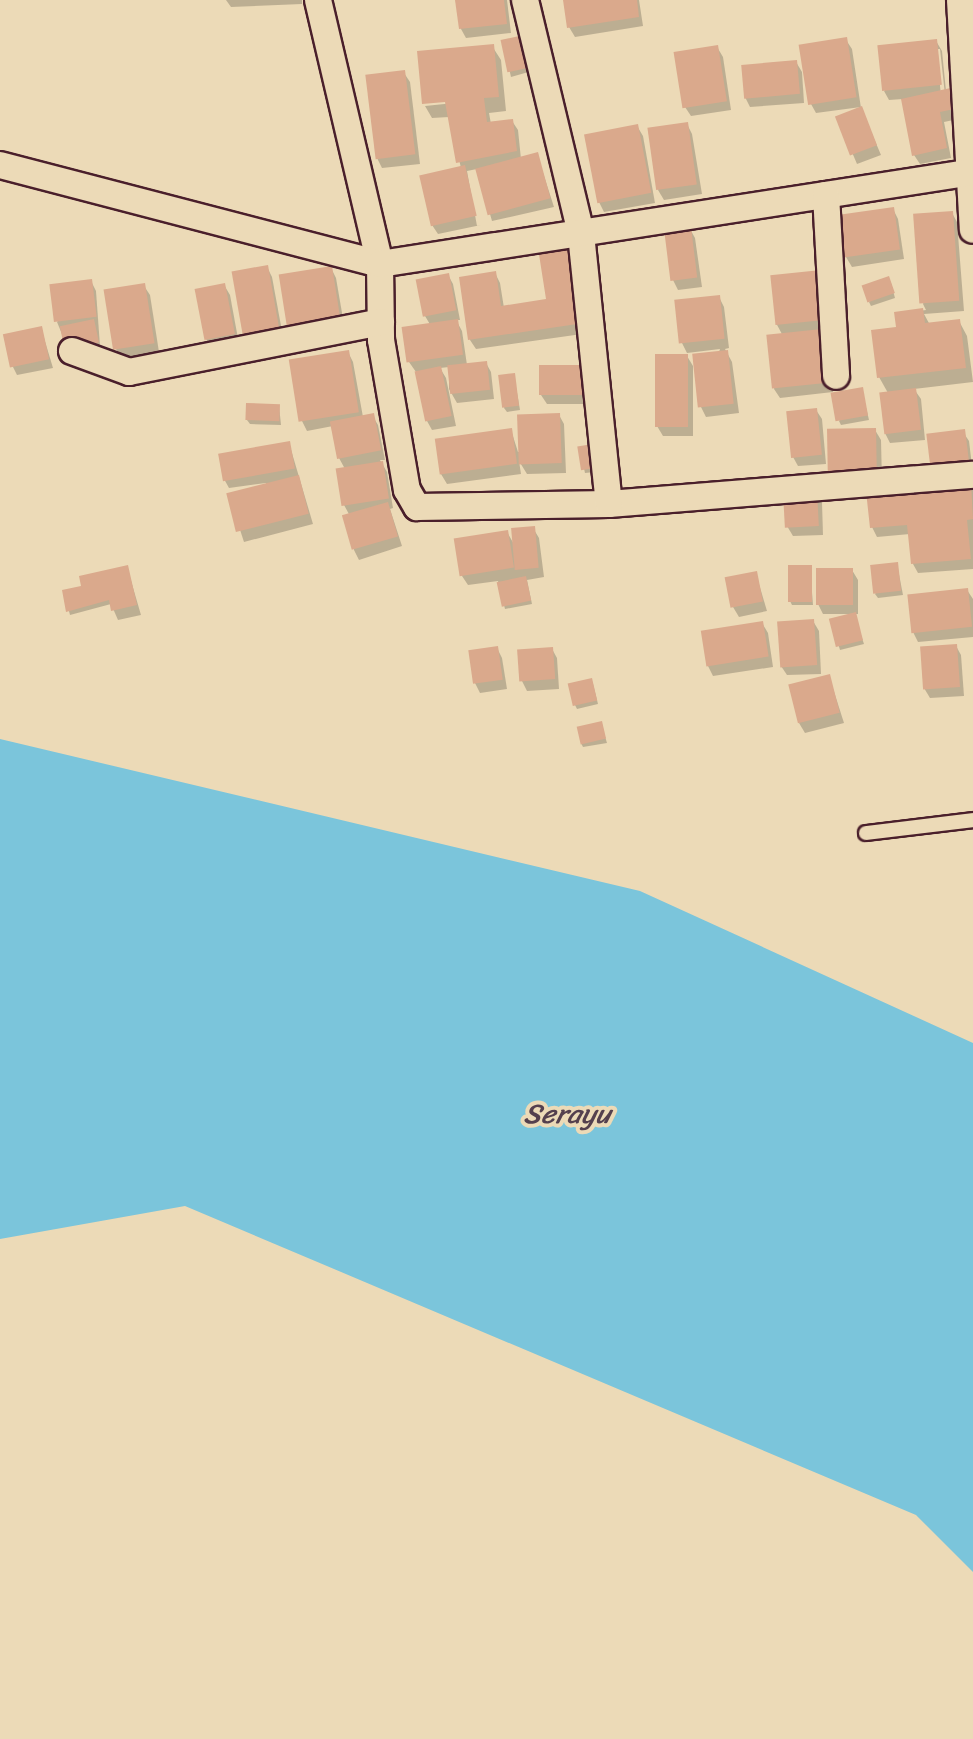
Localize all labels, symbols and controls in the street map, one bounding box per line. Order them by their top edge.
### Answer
water label: Serayu [523,1097,611,1131]

